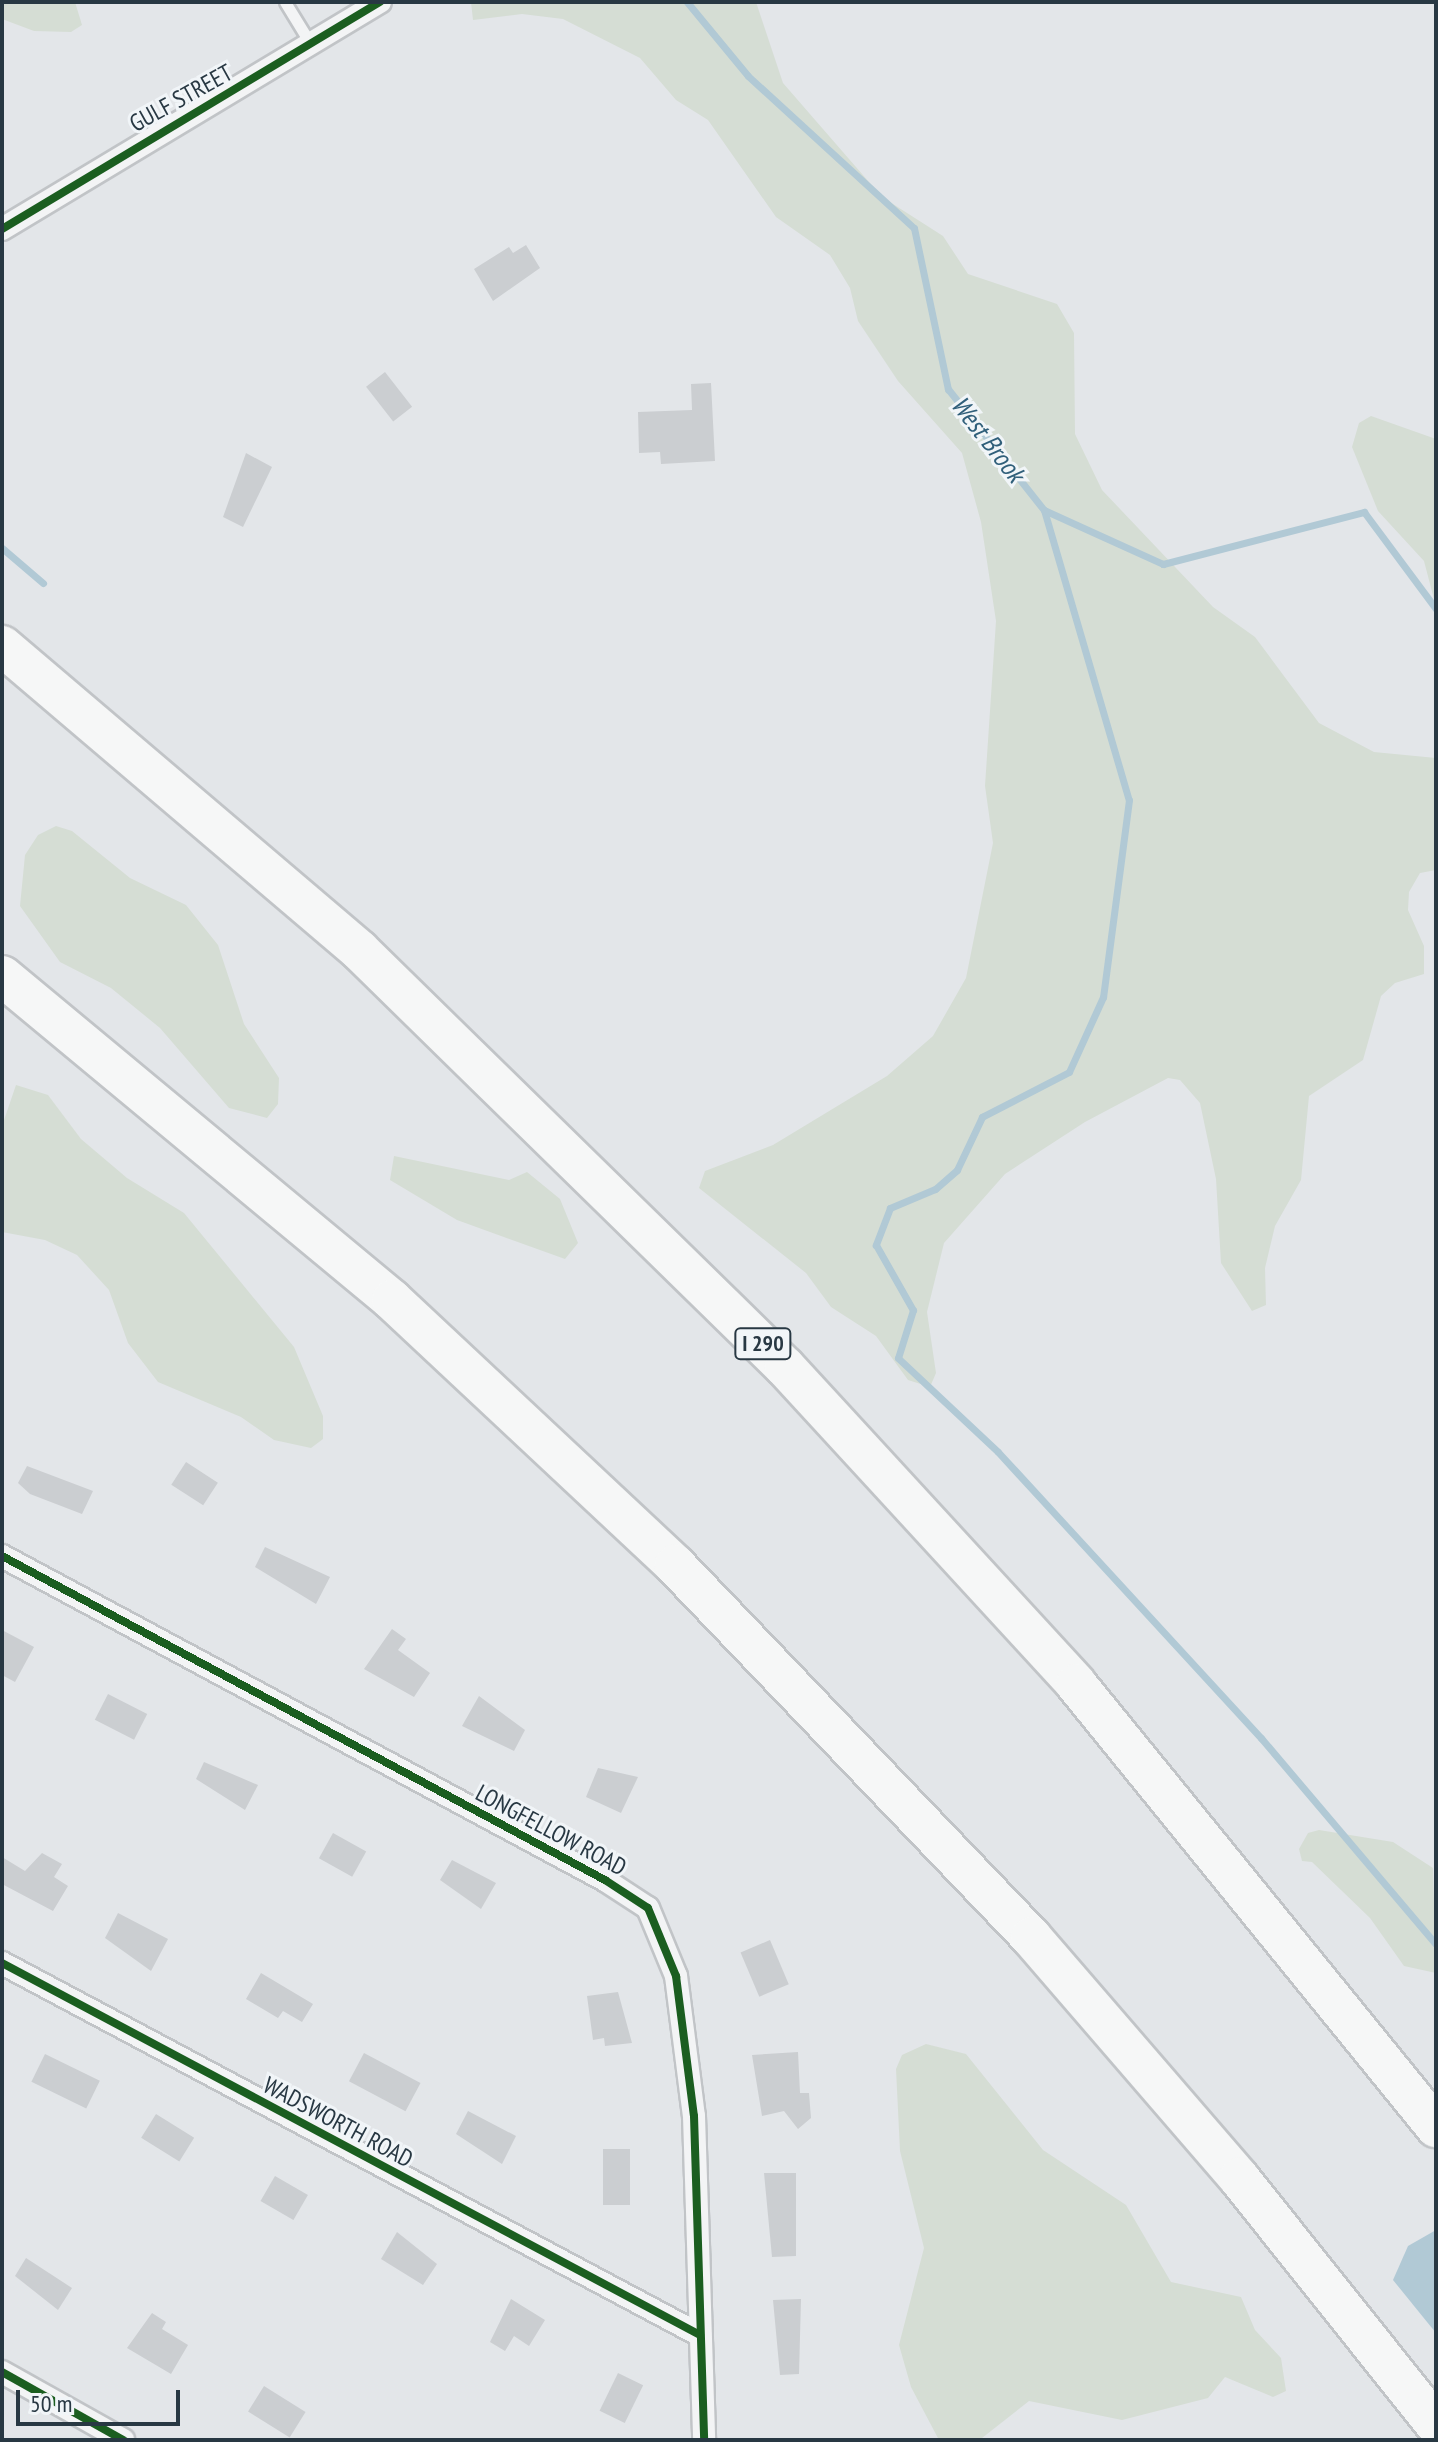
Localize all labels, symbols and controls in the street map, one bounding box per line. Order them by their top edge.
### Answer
street label: GULF STREET [125,58,237,138]
water label: West Brook [945,390,1031,488]
road number: I 290 [733,1326,793,1362]
street label: LONGFELLOW ROAD [471,1778,631,1882]
street label: WADSWORTH ROAD [258,2071,418,2173]
scale bar [20,2374,184,2424]
text: 50 m [30,2388,72,2419]

